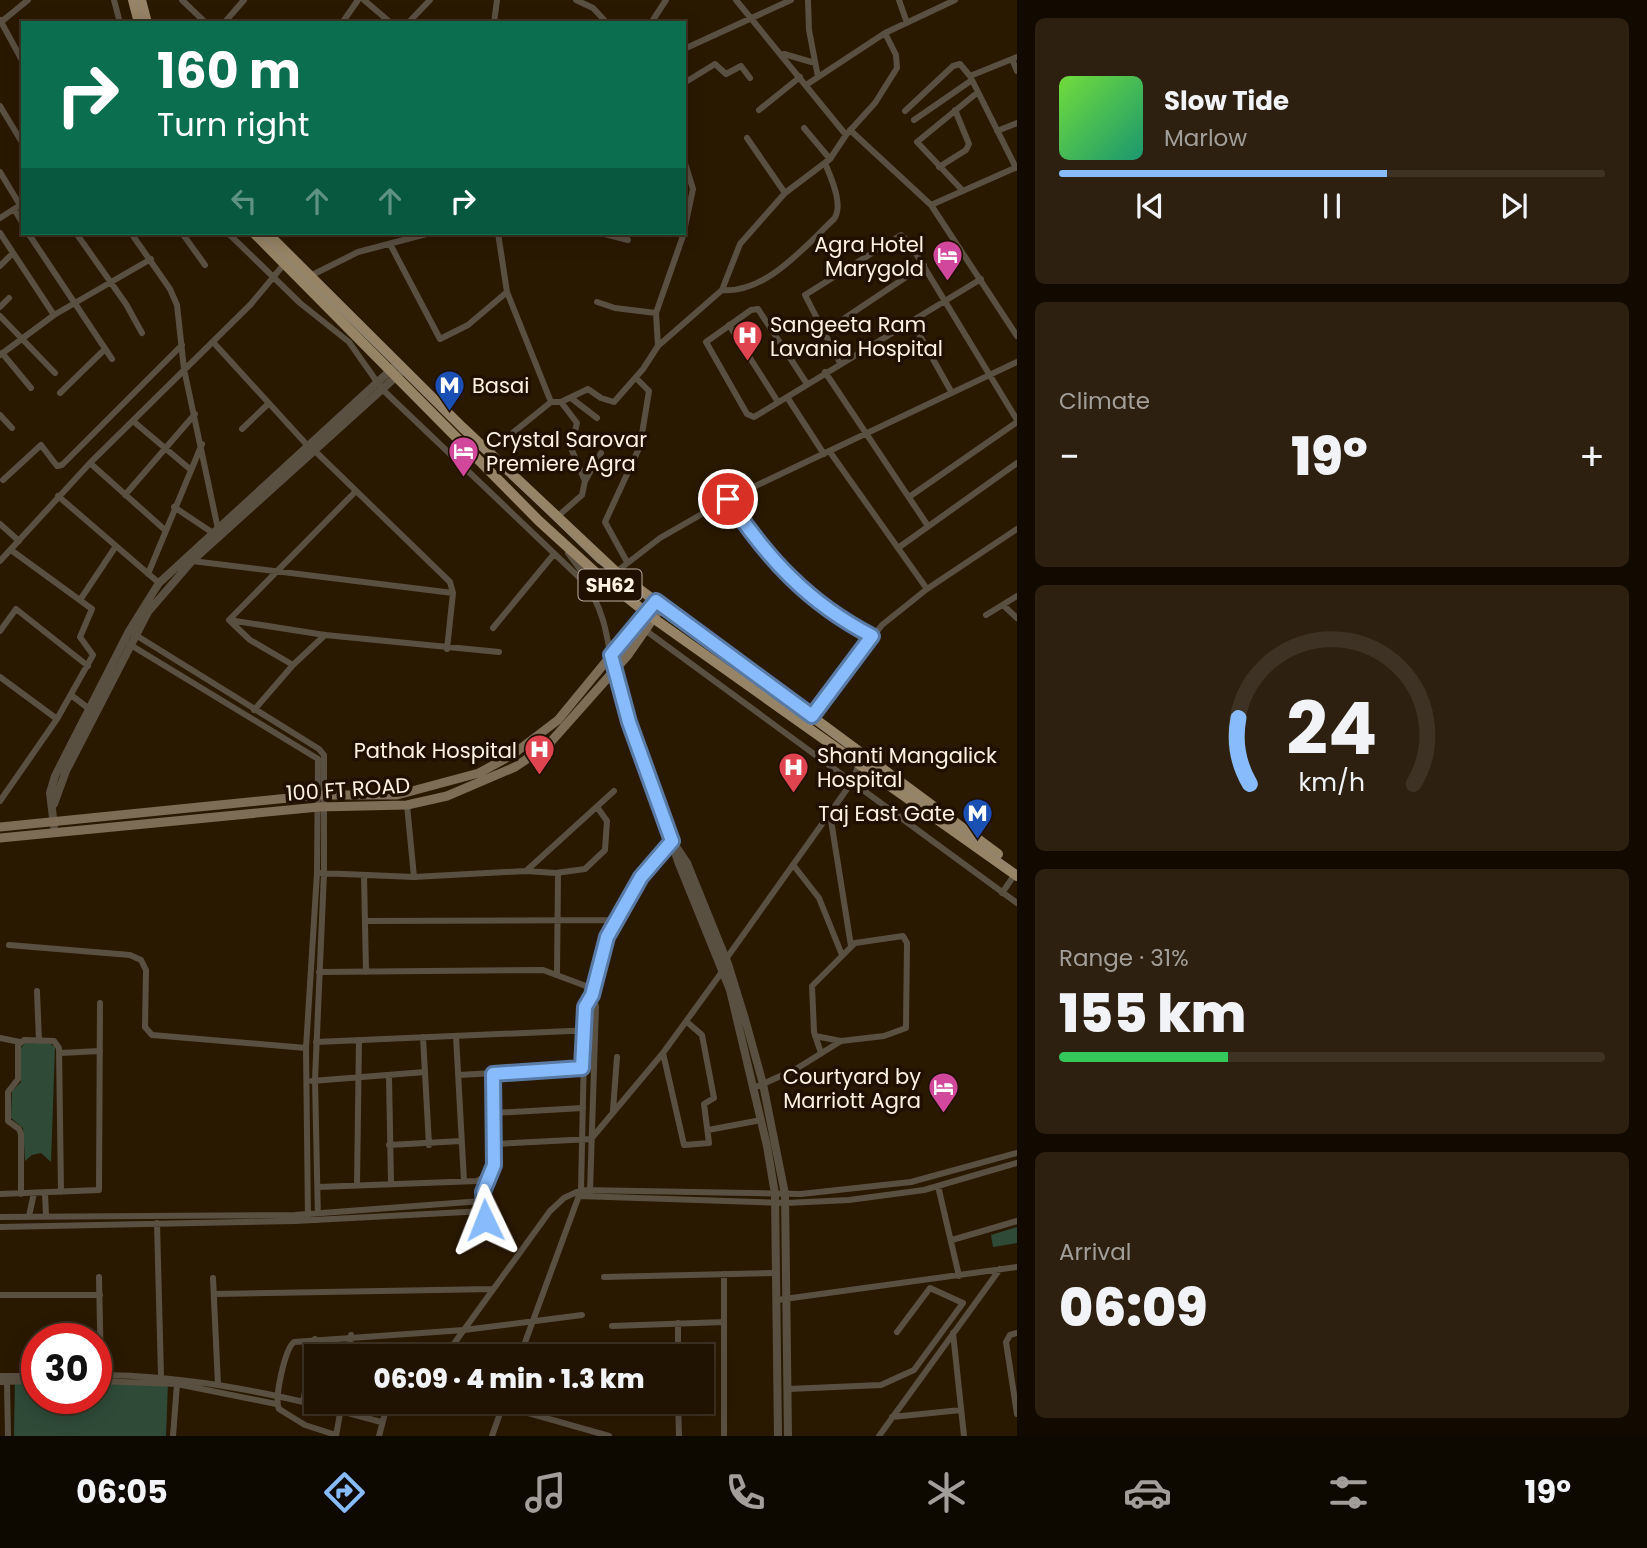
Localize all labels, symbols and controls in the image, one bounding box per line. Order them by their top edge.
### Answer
text: 160 m [157,37,301,105]
icon: right [42,49,133,140]
text: Slow Tide [1164,83,1289,119]
text: Turn right [157,102,309,147]
text: Marlow [1164,122,1247,154]
icon: left [225,182,263,220]
icon: ahead [298,182,336,220]
icon: ahead [371,182,409,220]
icon: right [444,182,482,220]
icon: previous [1131,187,1169,225]
icon: pause [1313,187,1351,225]
icon: next [1495,187,1533,225]
place label: Agra Hotel Marygold [814,230,924,283]
hotel icon: Agra Hotel Marygold [930,239,964,283]
place label: Sangeeta Ram Lavania Hospital [770,310,943,363]
hospital icon: Sangeeta Ram Lavania Hospital [730,319,764,363]
metro station icon: Basai [432,368,466,412]
place label: Basai [472,371,529,400]
text: Climate [1059,385,1150,417]
text: 19° [1291,420,1368,493]
place label: Crystal Sarovar Premiere Agra [486,425,647,478]
text: − [1059,430,1080,483]
text: + [1579,430,1605,483]
hotel icon: Crystal Sarovar Premiere Agra [446,434,480,478]
pin [698,469,758,529]
icon: arrive [709,480,747,518]
road number: SH62 [578,570,642,600]
text: 24 [1287,678,1377,779]
hospital icon: Pathak Hospital [523,733,557,777]
place label: Pathak Hospital [354,736,517,765]
place label: Shanti Mangalick Hospital [817,741,997,794]
hospital icon: Shanti Mangalick Hospital [777,750,811,794]
text: km/h [1299,765,1365,800]
street label: 100 FT ROAD [285,770,411,808]
metro station icon: Taj East Gate [961,796,995,840]
place label: Taj East Gate [818,799,955,828]
text: Range · 31% [1059,942,1189,974]
text: 155 km [1059,977,1246,1050]
place label: Courtyard by Marriott Agra [783,1062,921,1115]
hotel icon: Courtyard by Marriott Agra [927,1071,961,1115]
position arrow [448,1183,522,1257]
text: Arrival [1059,1236,1131,1268]
text: 06:09 [1059,1271,1208,1344]
speed limit sign: 30 [21,1323,112,1414]
text: 06:09 · 4 min · 1.3 km [374,1361,644,1397]
icon: directions [320,1468,369,1517]
icon: music [521,1468,570,1517]
icon: phone [721,1468,770,1517]
icon: climate [922,1468,971,1517]
icon: car [1123,1468,1172,1517]
icon: filters [1324,1468,1373,1517]
text: 06:05 [76,1469,168,1514]
text: 19° [1524,1469,1571,1514]

